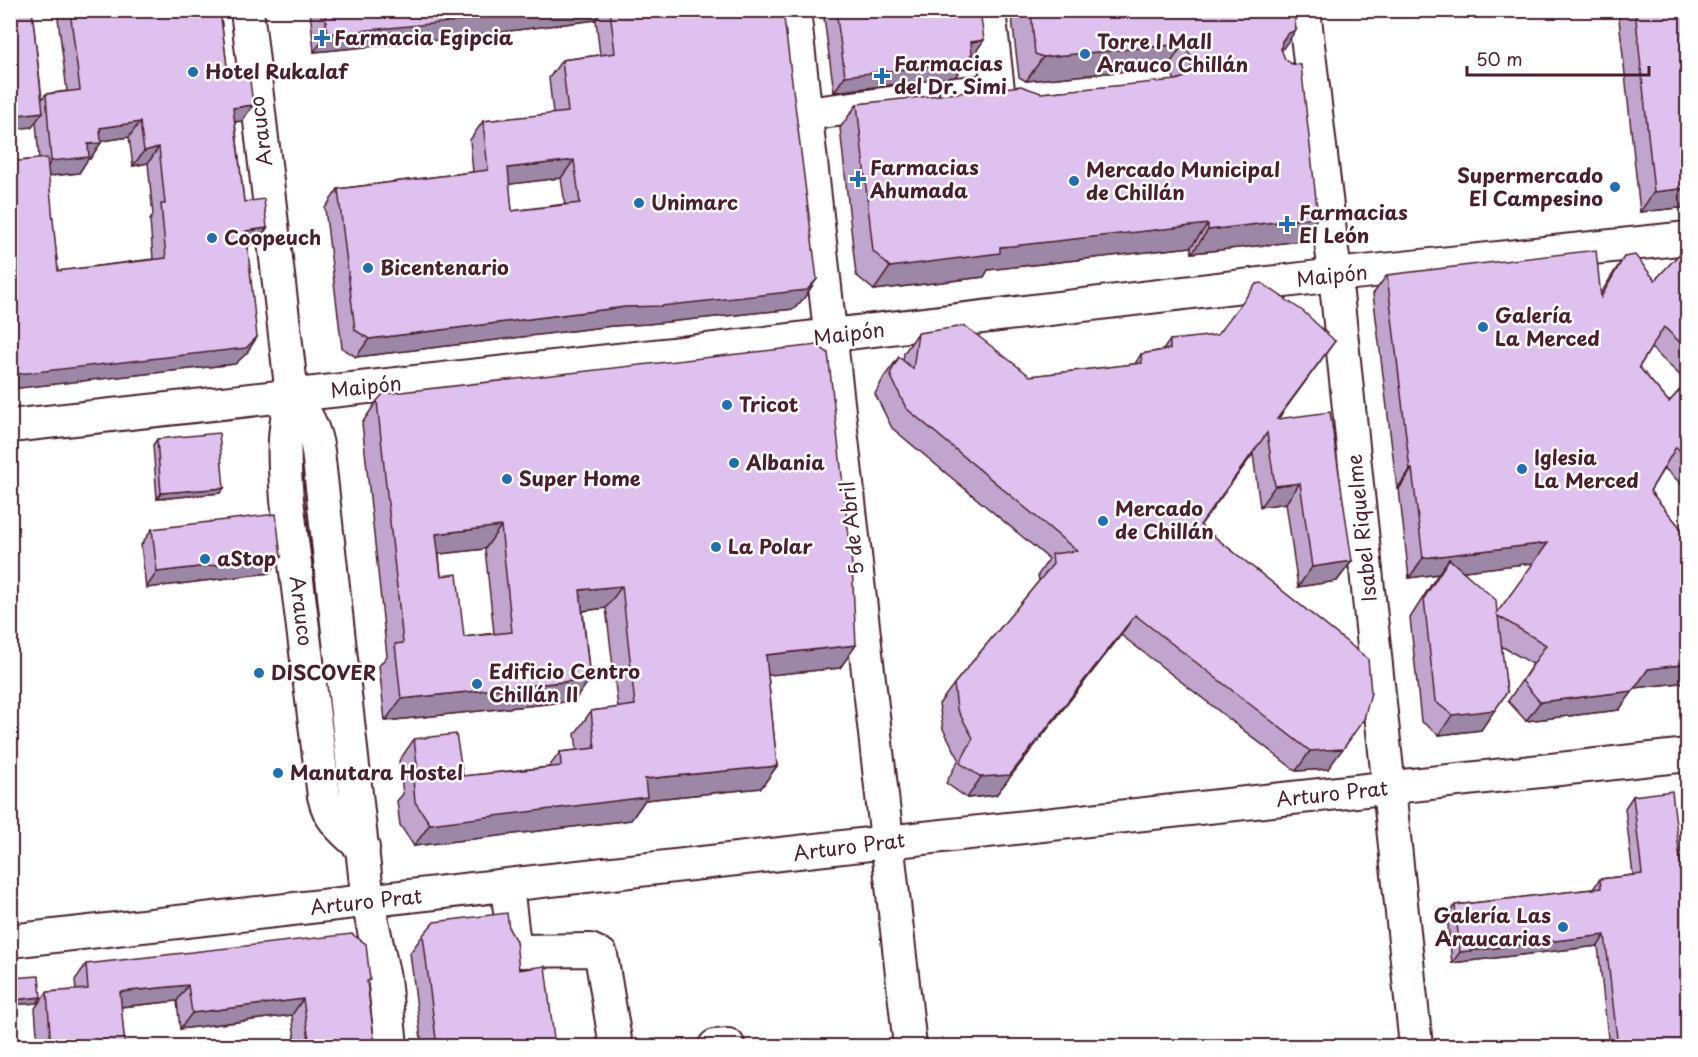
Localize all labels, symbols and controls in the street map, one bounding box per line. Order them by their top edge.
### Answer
place label: Farmacia Egipcia [334,22,514,52]
place label: Torre I Mall Arauco Chillán [1097,26,1248,79]
marker: Farmacia Egipcia [315,31,329,45]
scale bar [1467,39,1648,77]
text: 50 m [1476,45,1523,72]
marker: Torre I Mall Arauco Chillán [1078,47,1092,61]
place label: Farmacias del Dr. Simi [894,48,1007,101]
place label: Hotel Rukalaf [205,56,349,86]
marker: Hotel Rukalaf [186,65,200,79]
marker: Farmacias del Dr. Simi [875,69,889,83]
street label: Arauco [241,94,279,168]
place label: Farmacias Ahumada [869,152,979,205]
place label: Mercado Municipal de Chillán [1086,154,1280,207]
place label: Supermercado El Campesino [1457,160,1603,213]
marker: Farmacias Ahumada [851,172,865,186]
marker: Mercado Municipal de Chillán [1067,174,1081,188]
marker: Supermercado El Campesino [1608,180,1622,194]
place label: Unimarc [651,187,738,217]
marker: Unimarc [632,196,646,210]
place label: Farmacias El León [1299,197,1408,250]
marker: Farmacias El León [1280,217,1294,231]
place label: Coopeuch [224,222,321,252]
marker: Coopeuch [205,231,219,245]
place label: Bicentenario [380,252,509,282]
street label: Maipón [1295,256,1369,294]
marker: Bicentenario [361,261,375,275]
place label: Galería La Merced [1495,300,1600,353]
street label: Maipón [812,314,886,352]
marker: Galería La Merced [1476,320,1490,334]
street label: Maipón [329,367,403,405]
place label: Tricot [739,389,799,419]
marker: Tricot [720,398,734,412]
place label: Iglesia La Merced [1534,442,1639,495]
place label: Albania [745,447,825,477]
street label: Isabel Riquelme [1338,453,1384,604]
marker: Albania [727,456,741,470]
marker: Iglesia La Merced [1515,462,1529,476]
place label: Super Home [519,463,641,493]
marker: Super Home [500,472,514,486]
street label: 5 de Abril [831,480,871,576]
place label: Mercado de Chillán [1115,493,1214,546]
marker: Mercado de Chillán [1096,514,1110,528]
place label: La Polar [728,531,813,561]
marker: La Polar [709,540,723,554]
place label: aStop [217,543,276,573]
marker: aStop [198,552,212,566]
street label: Arauco [283,574,321,648]
place label: Edificio Centro Chillán II [489,656,640,709]
place label: DISCOVER [271,657,376,687]
marker: DISCOVER [252,666,266,680]
marker: Edificio Centro Chillán II [470,677,484,691]
place label: Manutara Hostel [290,757,463,787]
marker: Manutara Hostel [271,766,285,780]
street label: Arturo Prat [1275,772,1389,814]
street label: Arturo Prat [791,824,906,868]
street label: Arturo Prat [309,880,423,922]
place label: Galería Las Araucarias [1433,900,1551,953]
marker: Galería Las Araucarias [1556,920,1570,934]

